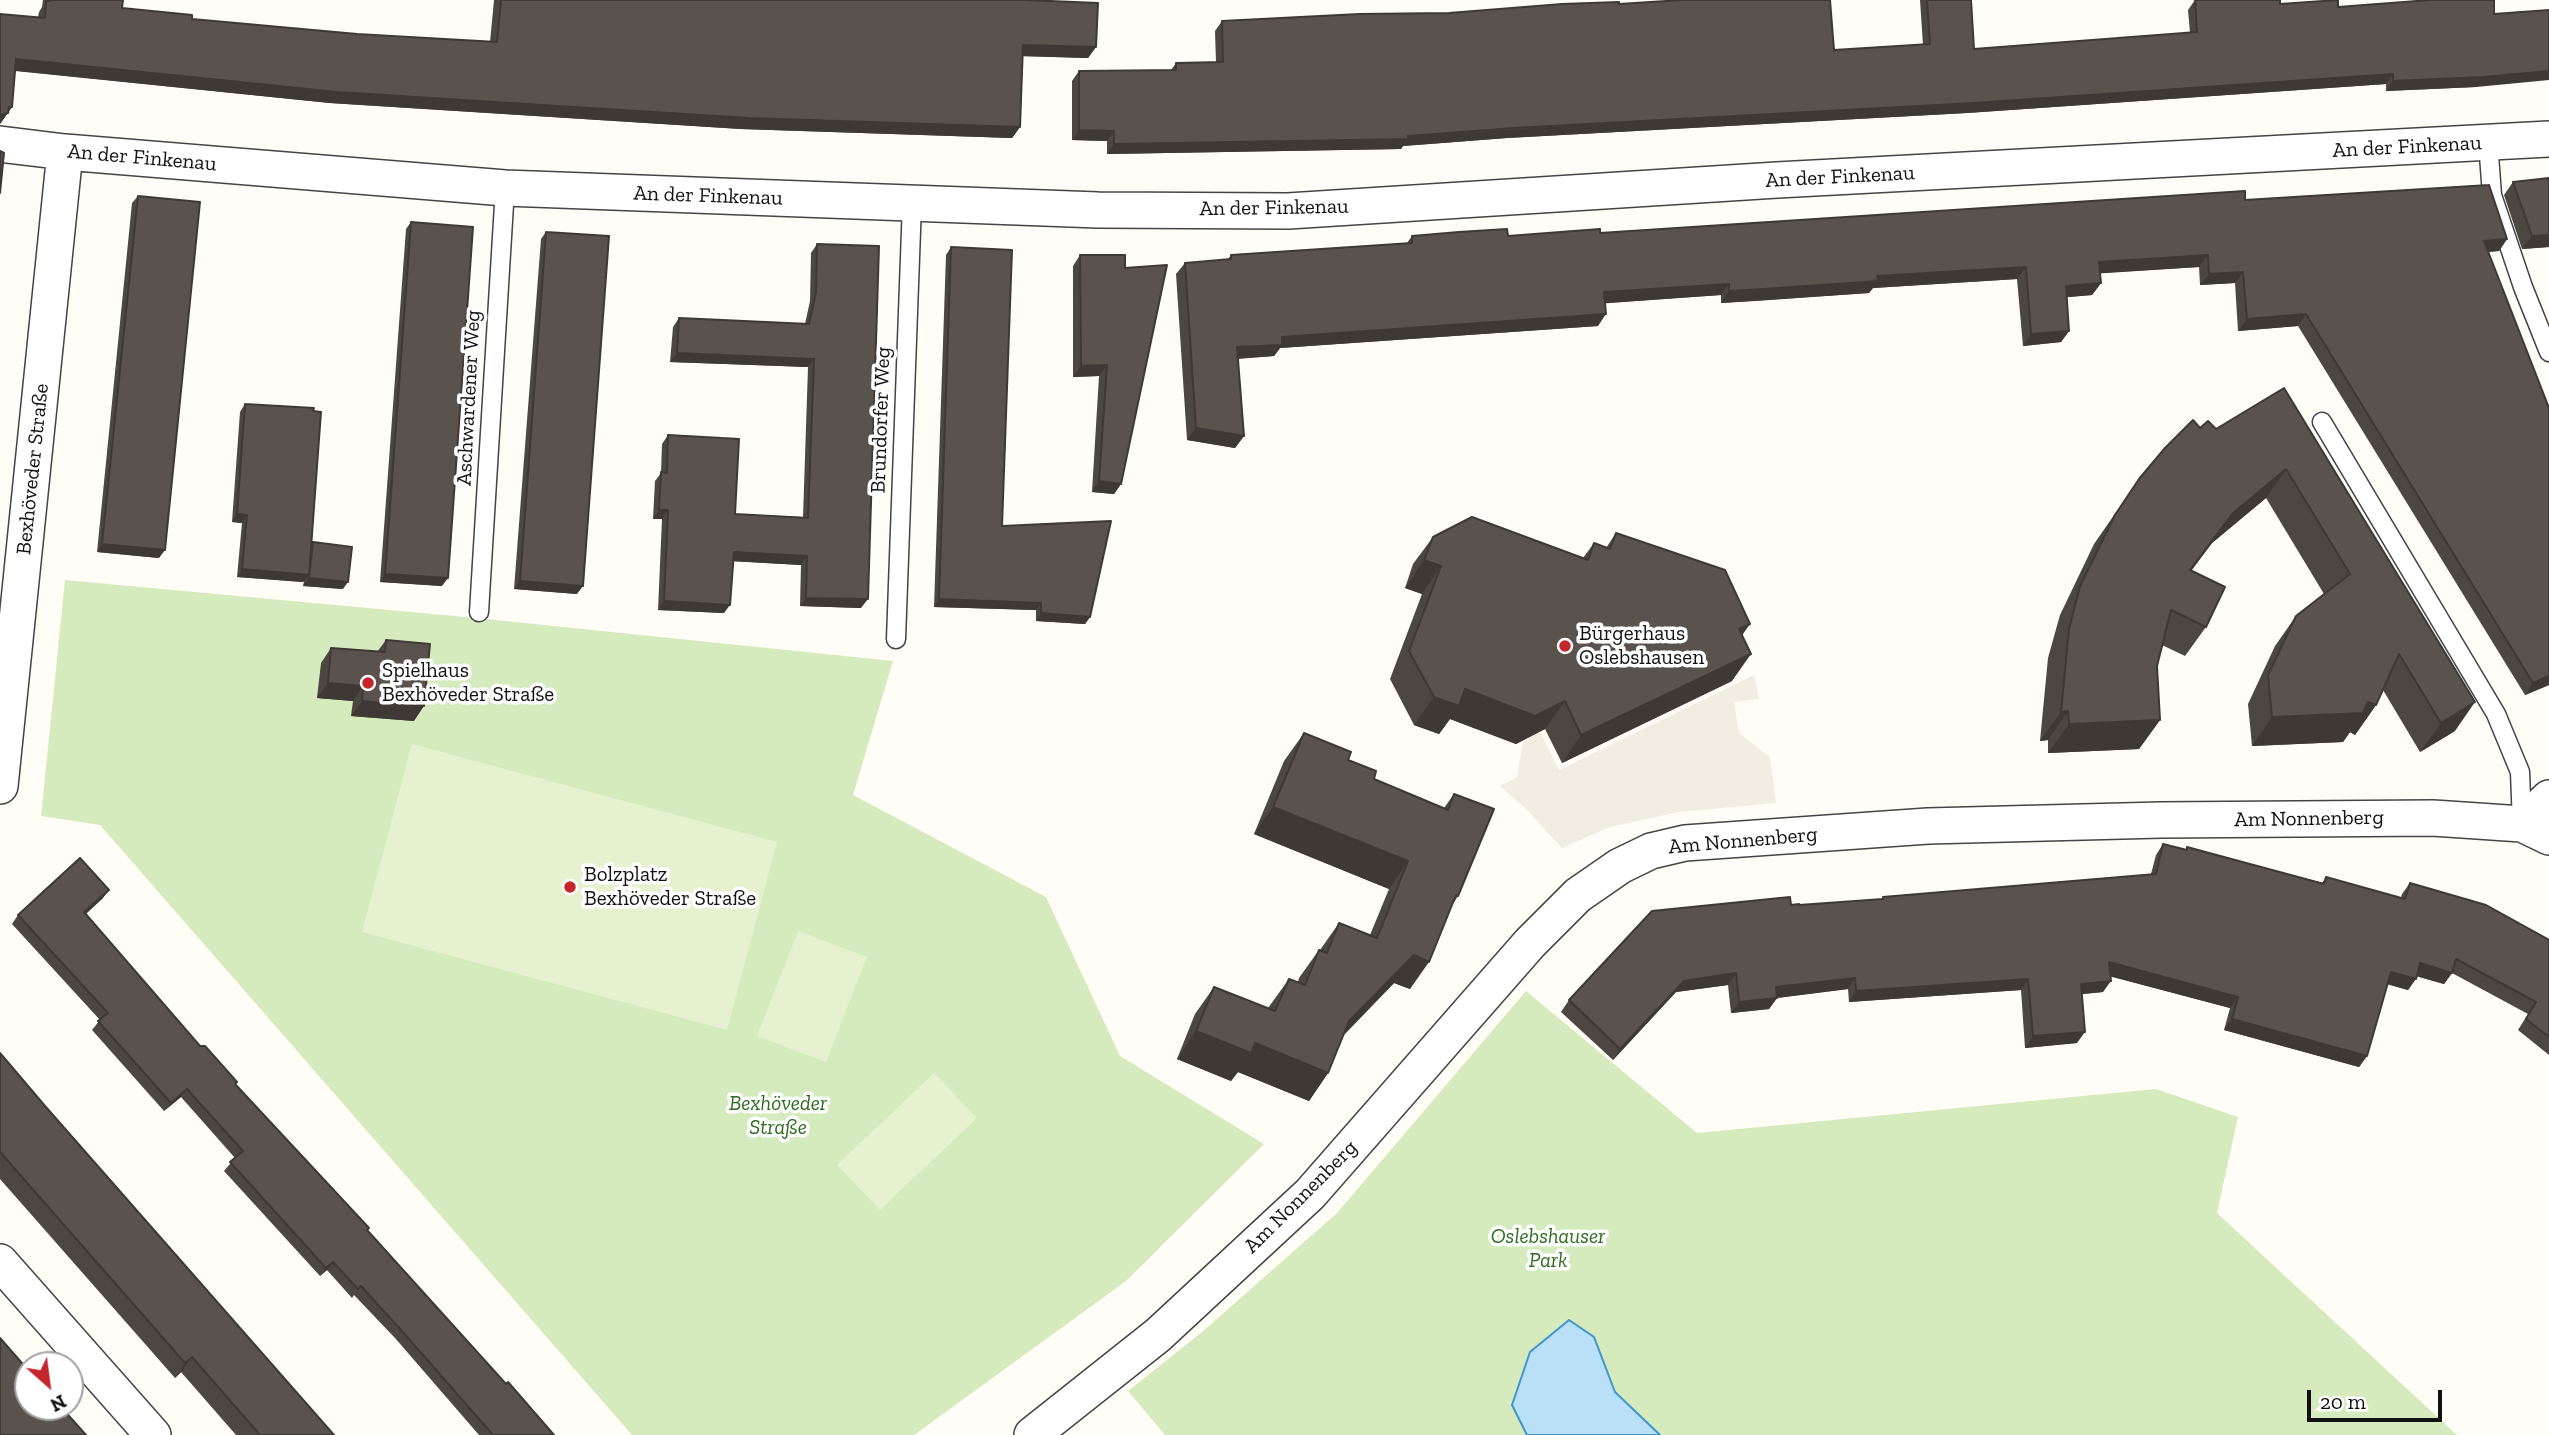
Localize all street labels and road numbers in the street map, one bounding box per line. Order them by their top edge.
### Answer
street label: An der Finkenau [2332,131,2482,163]
street label: An der Finkenau [66,139,218,177]
street label: An der Finkenau [1765,161,1915,193]
street label: An der Finkenau [633,181,783,211]
street label: An der Finkenau [1199,194,1349,222]
street label: Aschwardener Weg [452,310,486,486]
street label: Brundorfer Weg [866,346,896,494]
street label: Bexhöveder Straße [11,382,55,556]
street label: Am Nonnenberg [2234,805,2384,833]
street label: Am Nonnenberg [1667,822,1819,860]
street label: Am Nonnenberg [1239,1135,1363,1259]

